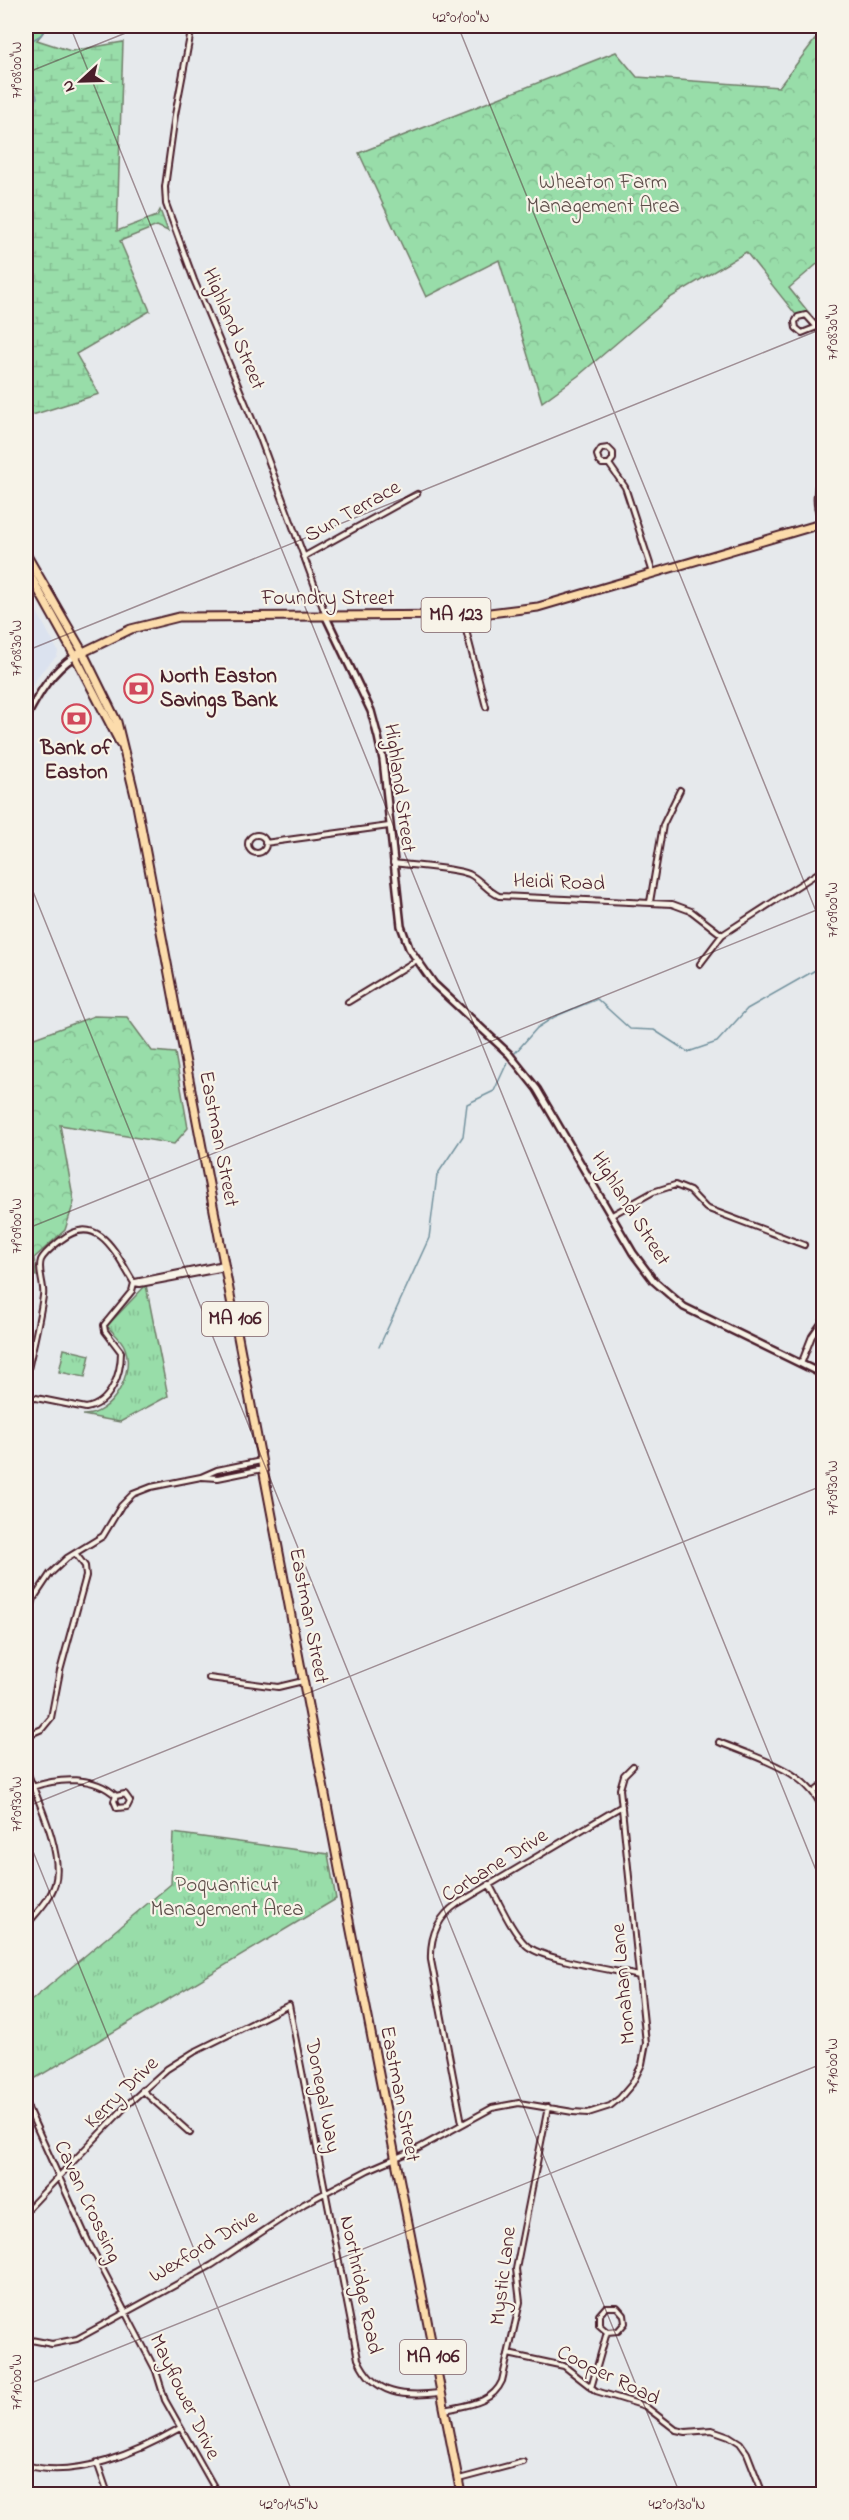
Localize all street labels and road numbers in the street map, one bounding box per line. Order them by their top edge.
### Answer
street label: Highland Street [192,263,272,395]
street label: Sun Terrace [300,473,407,551]
street label: Foundry Street [260,584,395,616]
road number: MA 123 [422,598,490,632]
street label: Highland Street [373,722,423,855]
street label: Heidi Road [513,866,606,900]
street label: Eastman Street [190,1068,246,1210]
street label: Highland Street [581,1146,677,1273]
road number: MA 106 [202,1302,268,1336]
street label: Eastman Street [280,1545,336,1687]
street label: Corbane Drive [436,1821,554,1911]
street label: Monahan Lane [604,1922,644,2046]
street label: Eastman Street [371,2023,427,2165]
street label: Donegal Way [294,2036,348,2156]
street label: Kerry Drive [78,2049,168,2138]
street label: Cavan Crossing [44,2136,128,2269]
street label: Wexford Drive [144,2202,264,2291]
street label: Northridge Road [329,2213,389,2357]
street label: Mystic Lane [483,2224,527,2327]
street label: Mayflower Drive [139,2329,228,2466]
street label: Cooper Road [551,2338,665,2414]
road number: MA 106 [400,2340,466,2374]

